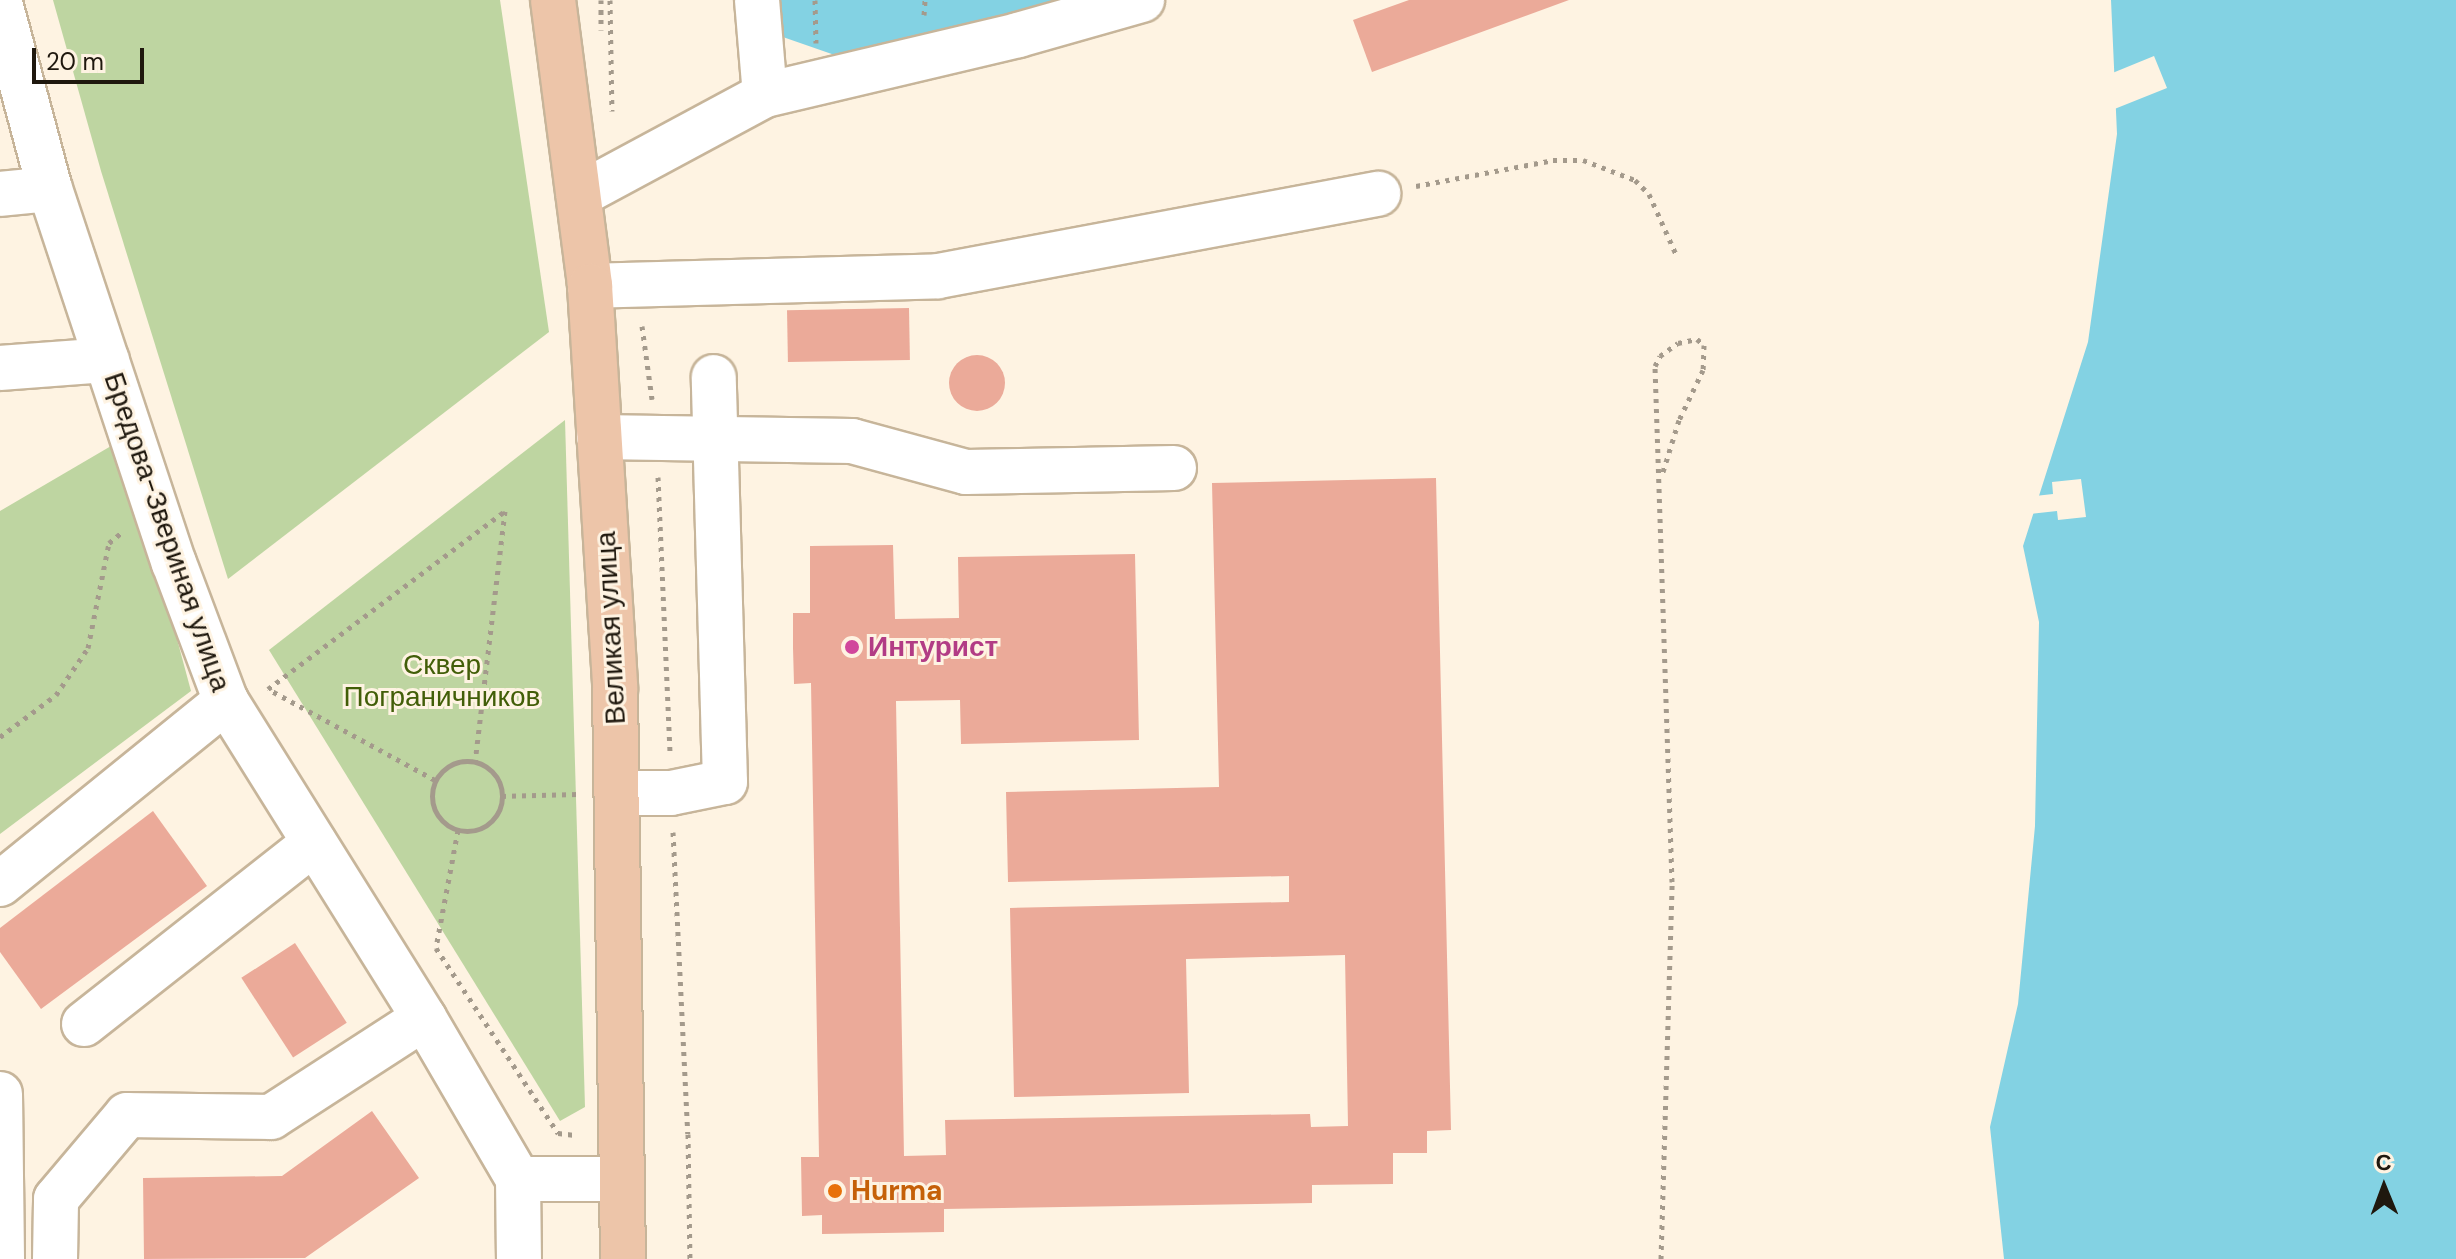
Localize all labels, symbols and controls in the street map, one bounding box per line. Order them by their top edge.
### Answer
scale bar [36,32,148,82]
text: 20 m [46,46,104,77]
street label: Бредова-Звериная улица [97,368,237,696]
street label: Великая улица [589,531,633,725]
place label: Интурист [868,630,998,664]
marker: Интурист [843,638,861,656]
park label: Сквер Пограничников [344,648,540,714]
north arrow [2344,1147,2424,1227]
text: С [2375,1148,2392,1177]
place label: Hurma [851,1174,942,1208]
marker: Hurma [826,1182,844,1200]

